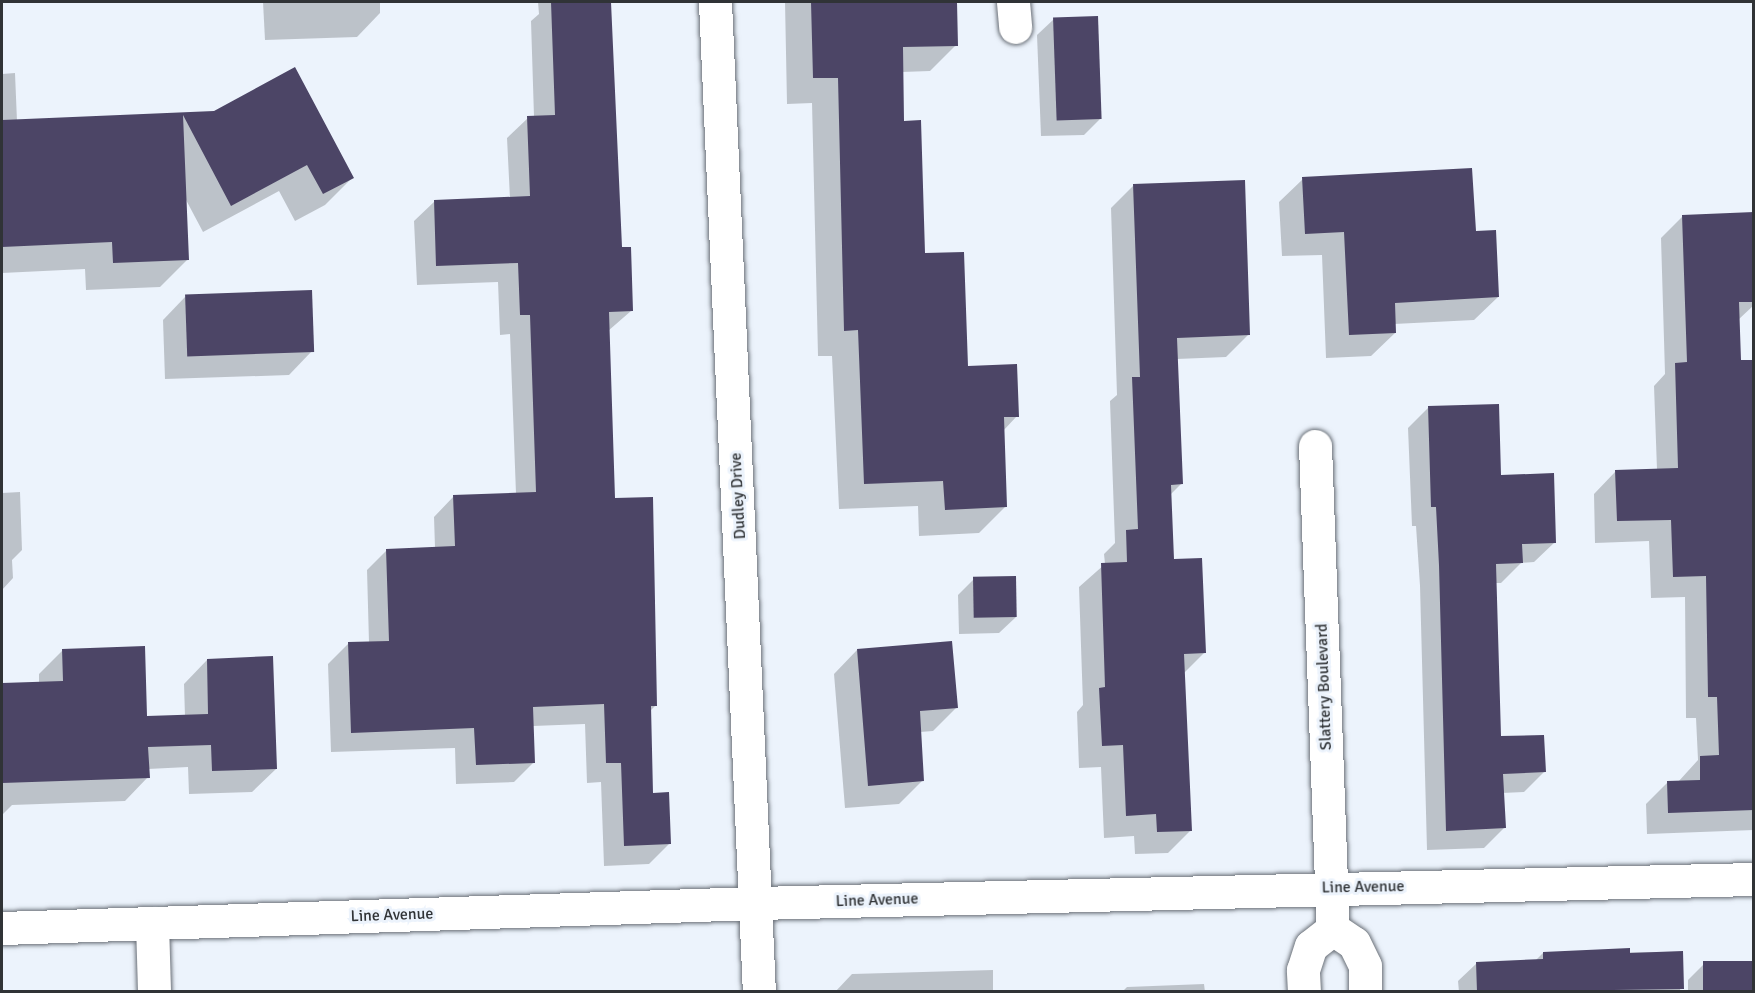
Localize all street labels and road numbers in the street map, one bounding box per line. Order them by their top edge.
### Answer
street label: Dudley Drive [726,452,750,540]
street label: Slattery Boulevard [1312,623,1336,751]
street label: Line Avenue [1321,877,1405,897]
street label: Line Avenue [835,889,919,911]
street label: Line Avenue [350,904,434,926]

